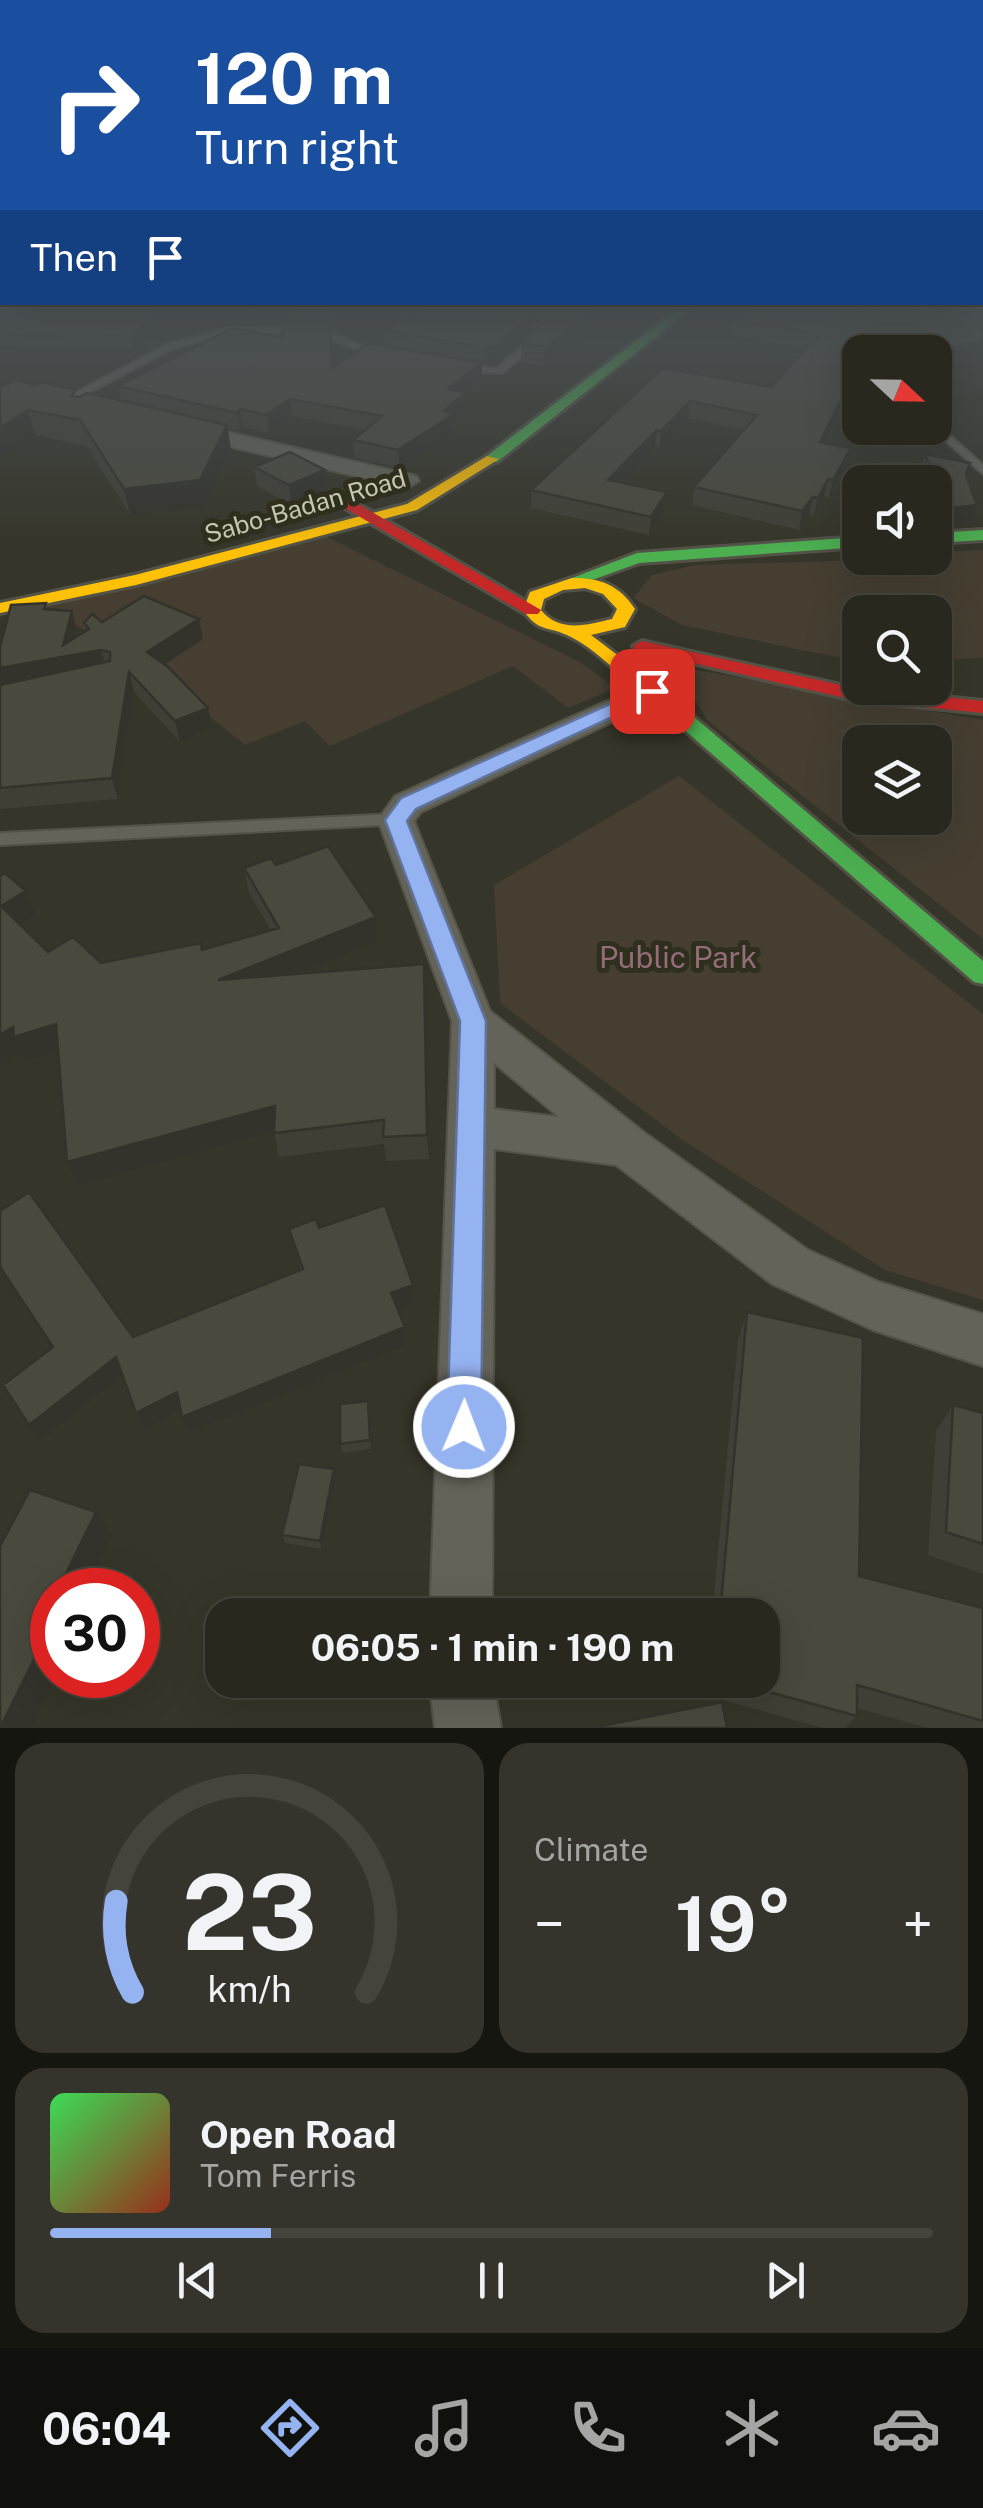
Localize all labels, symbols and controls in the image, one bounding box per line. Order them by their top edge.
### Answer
text: 120 m [195,37,393,120]
icon: right [30,40,160,170]
text: Turn right [195,121,399,174]
icon: arrive [138,230,193,285]
text: Then [30,235,118,280]
north arrow [842,335,952,445]
map controls [842,335,952,835]
street label: Sabo-Badan Road [201,463,409,549]
button: sound [842,465,952,575]
button: search [842,595,952,705]
pin [610,649,695,734]
icon: arrive [625,664,680,719]
button: layers [842,725,952,835]
park label: Public Park [599,939,757,975]
position arrow [412,1375,516,1479]
speed limit sign: 30 [30,1568,160,1698]
text: 06:05 · 1 min · 190 m [311,1625,674,1670]
text: Climate [534,1831,648,1868]
text: 23 [182,1851,317,1973]
text: 19° [675,1880,792,1968]
text: − [534,1892,565,1956]
text: + [902,1892,933,1956]
text: km/h [207,1968,292,2010]
text: Open Road [200,2112,397,2157]
text: Tom Ferris [200,2157,356,2194]
icon: previous [170,2253,225,2308]
icon: pause [464,2253,519,2308]
icon: next [758,2253,813,2308]
icon: directions [255,2393,325,2463]
icon: music [409,2393,479,2463]
icon: phone [563,2393,633,2463]
icon: climate [717,2393,787,2463]
icon: car [871,2393,941,2463]
text: 06:04 [42,2402,171,2455]

